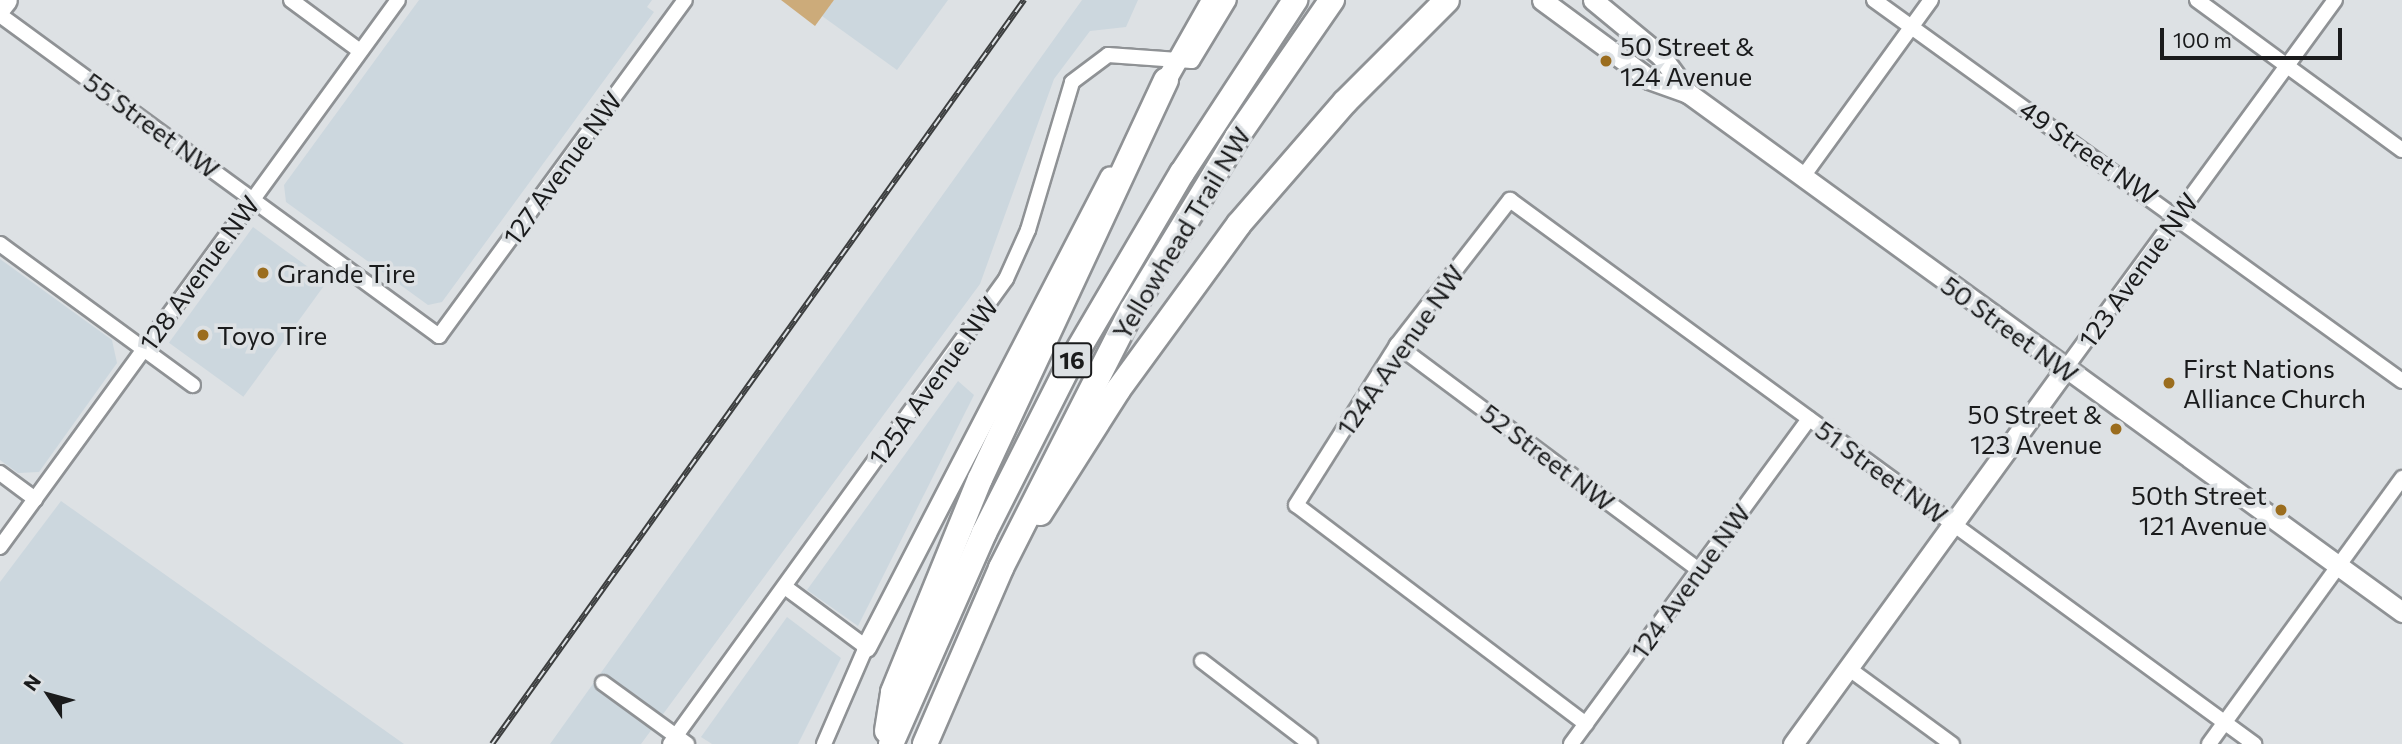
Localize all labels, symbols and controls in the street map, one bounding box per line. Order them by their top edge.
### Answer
scale bar [2164,14,2346,58]
text: 100 m [2173,27,2232,52]
place label: 50 Street & 124 Avenue [1620,30,1754,92]
marker: 50 Street & 124 Avenue [1598,53,1614,69]
street label: 55 Street NW [78,66,226,184]
street label: 127 Avenue NW [496,85,628,251]
street label: 49 Street NW [2014,93,2164,211]
street label: Yellowhead Trail NW [1105,121,1257,345]
street label: 123 Avenue NW [2072,187,2204,353]
street label: 128 Avenue NW [132,189,266,357]
place label: Grande Tire [277,257,415,289]
street label: 124A Avenue NW [1329,259,1471,441]
marker: Grande Tire [255,265,271,281]
street label: 50 Street NW [1936,269,2084,389]
street label: 125A Avenue NW [861,291,1005,471]
place label: Toyo Tire [217,319,327,351]
marker: Toyo Tire [195,327,211,343]
road number: 16 [1051,340,1093,380]
place label: First Nations Alliance Church [2183,352,2366,414]
marker: First Nations Alliance Church [2161,375,2177,391]
street label: 52 Street NW [1475,397,1621,517]
place label: 50 Street & 123 Avenue [1968,398,2102,460]
street label: 51 Street NW [1810,414,1954,530]
marker: 50 Street & 123 Avenue [2108,421,2124,437]
place label: 50th Street 121 Avenue [2131,479,2267,540]
street label: 124 Avenue NW [1623,498,1757,664]
marker: 50th Street 121 Avenue [2273,502,2289,518]
north arrow [14,660,84,730]
text: N [18,670,45,695]

